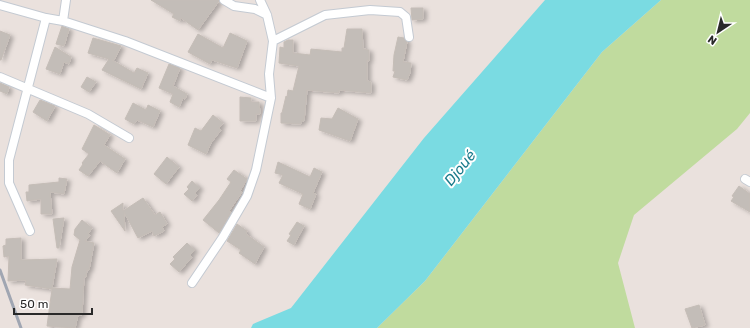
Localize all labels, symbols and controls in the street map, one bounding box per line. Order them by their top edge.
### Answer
north arrow [698,12,738,52]
text: N [706,32,720,47]
water label: Djoué [440,146,480,189]
scale bar [14,290,92,316]
text: 50 m [20,297,48,311]

